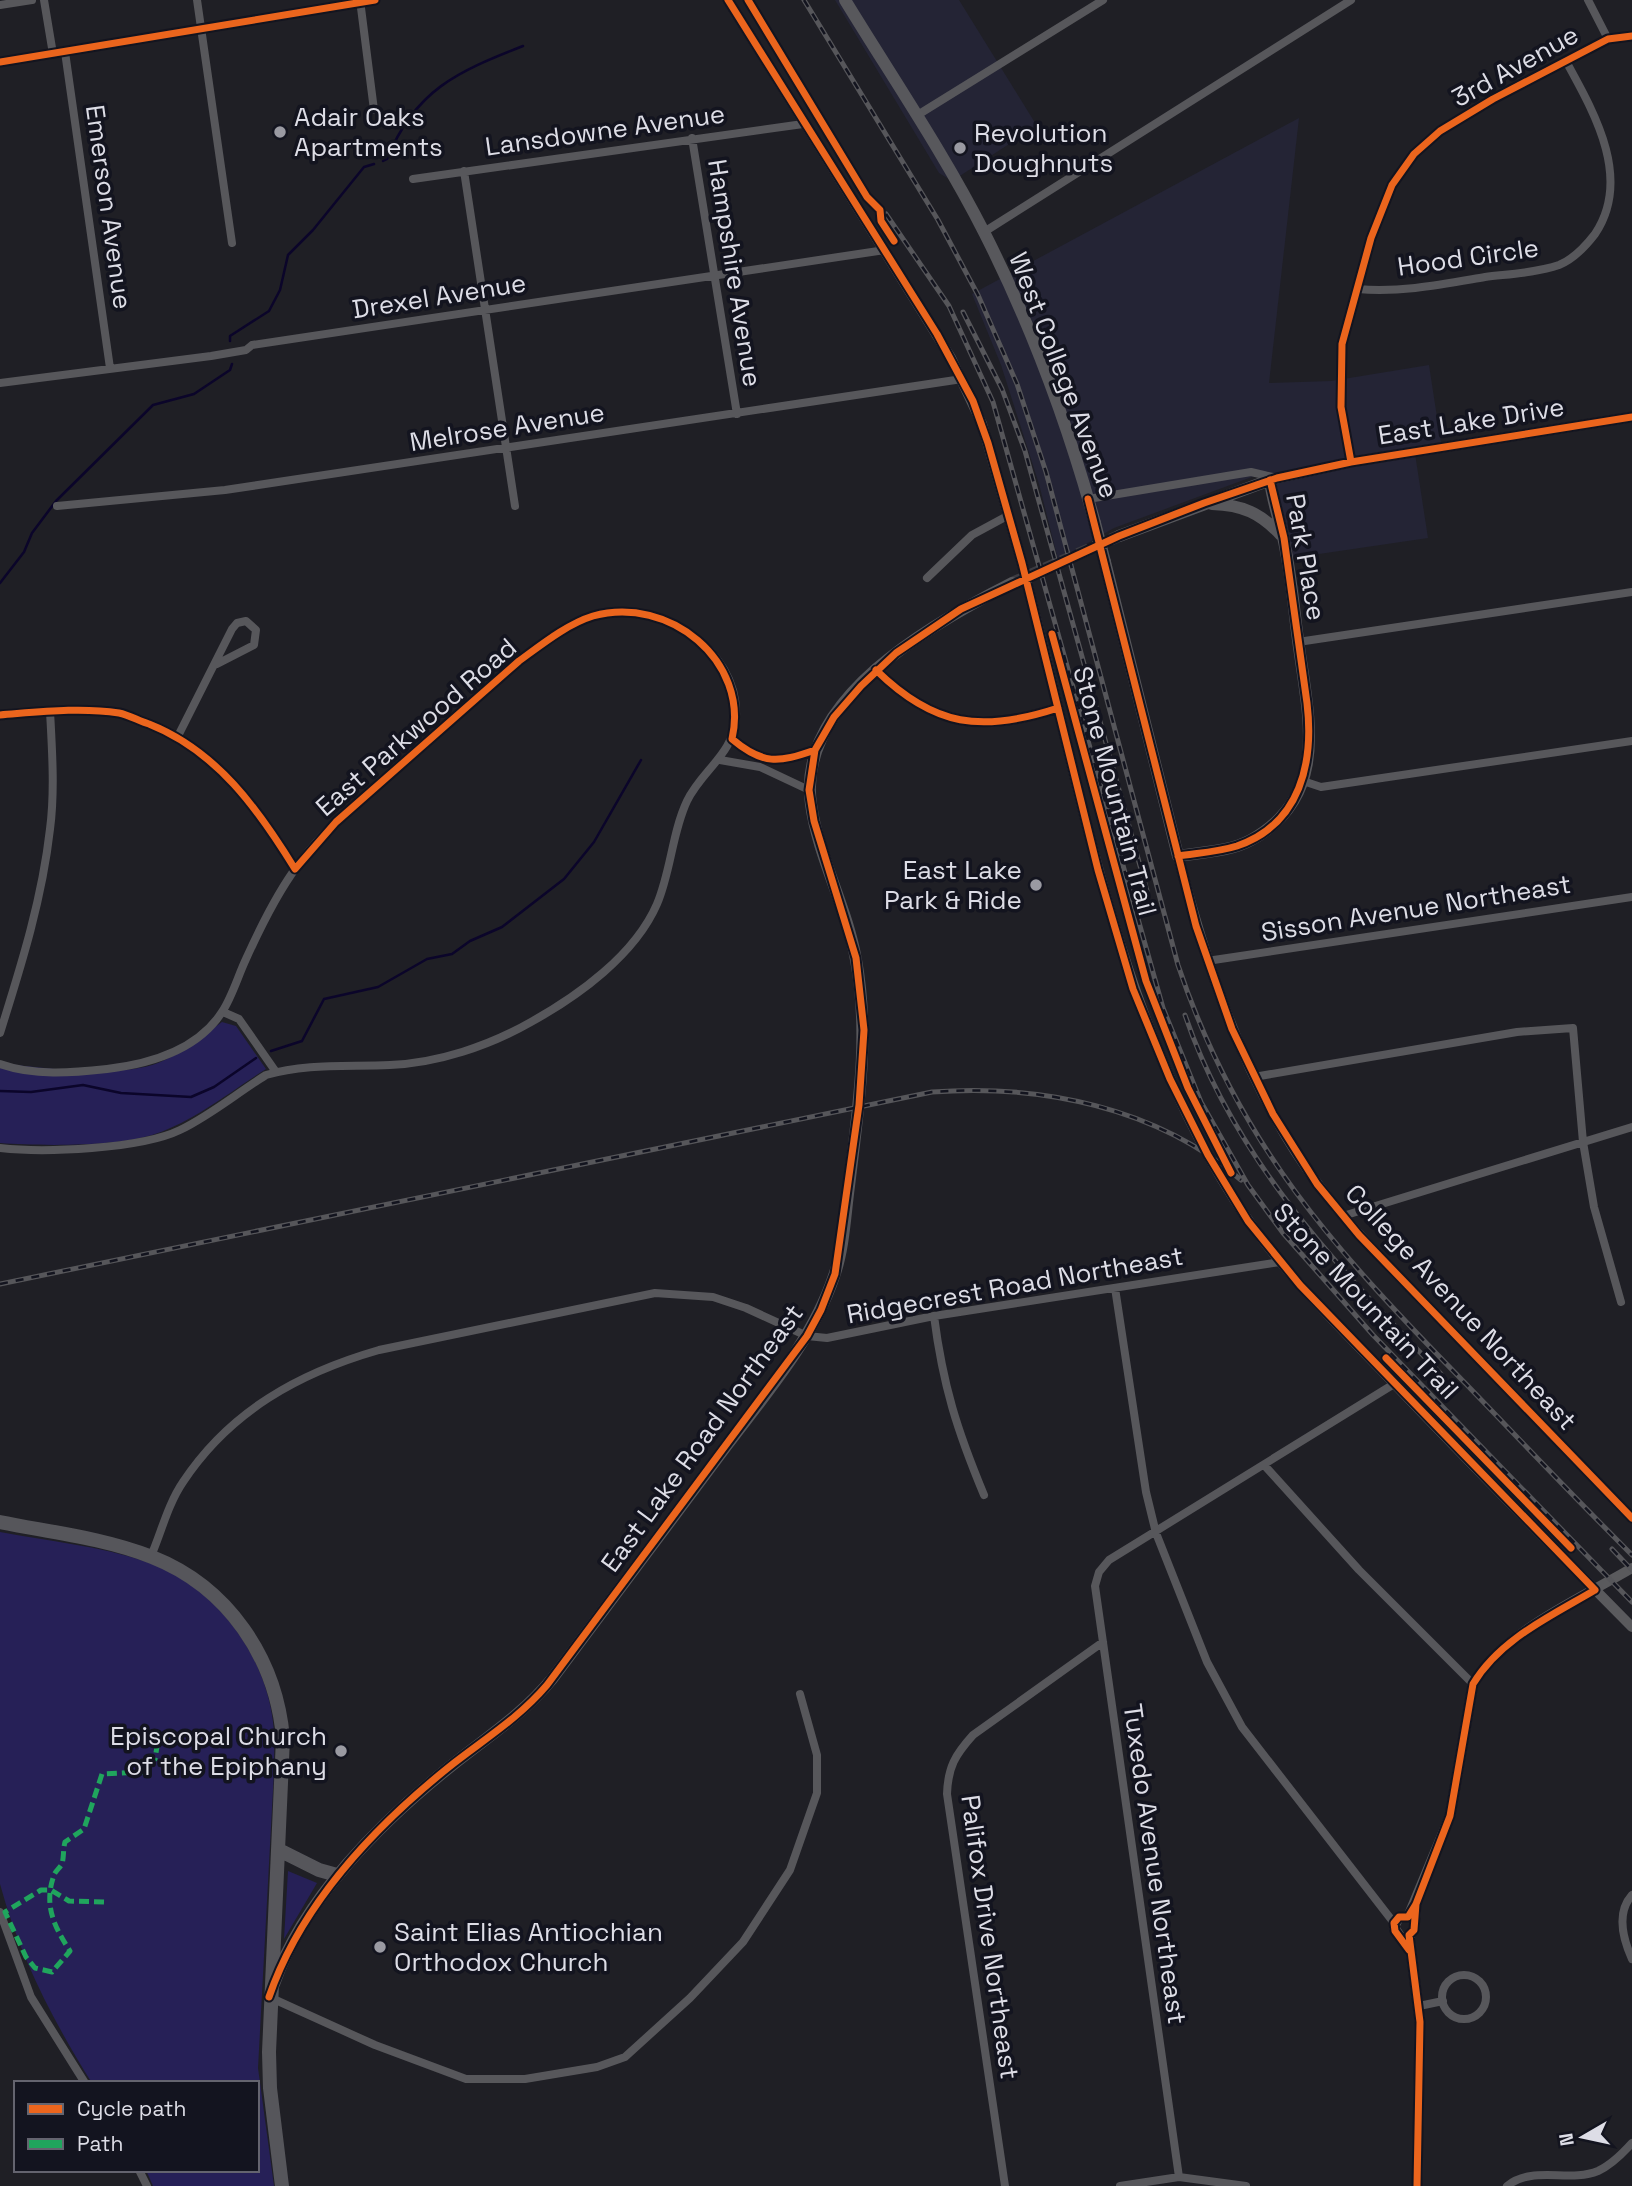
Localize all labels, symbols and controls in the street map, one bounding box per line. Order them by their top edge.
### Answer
street label: 3rd Avenue [1446,17,1584,115]
street label: Lansdowne Avenue [483,96,727,164]
place label: Adair Oaks Apartments [294,100,443,164]
street label: Emerson Avenue [78,103,140,311]
place label: Revolution Doughnuts [974,116,1113,180]
marker: Adair Oaks Apartments [272,124,288,140]
marker: Revolution Doughnuts [952,140,968,156]
street label: Hampshire Avenue [700,157,770,389]
street label: Hood Circle [1395,230,1541,284]
street label: West College Avenue [1001,247,1127,503]
street label: Drexel Avenue [350,265,528,327]
street label: East Lake Drive [1375,389,1567,453]
street label: Melrose Avenue [407,395,607,459]
street label: Park Place [1278,491,1334,623]
street label: East Parkwood Road [308,630,524,824]
street label: Stone Mountain Trail [1065,662,1165,920]
place label: East Lake Park & Ride [884,853,1022,917]
street label: Sisson Avenue Northeast [1259,867,1573,949]
marker: East Lake Park & Ride [1028,877,1044,893]
street label: College Avenue Northeast [1338,1177,1584,1437]
street label: Stone Mountain Trail [1266,1195,1466,1407]
street label: Ridgecrest Road Northeast [844,1239,1186,1331]
street label: East Lake Road Northeast [593,1297,811,1579]
street label: Tuxedo Avenue Northeast [1116,1701,1194,2027]
place label: Episcopal Church of the Epiphany [110,1719,327,1783]
marker: Episcopal Church of the Epiphany [333,1743,349,1759]
street label: Palifox Drive Northeast [953,1793,1027,2081]
place label: Saint Elias Antiochian Orthodox Church [394,1915,663,1979]
marker: Saint Elias Antiochian Orthodox Church [372,1939,388,1955]
legend [14,2081,259,2172]
text: Cycle path [77,2095,186,2122]
north arrow [1548,2102,1618,2172]
text: Path [77,2130,123,2157]
text: N [1553,2131,1580,2148]

